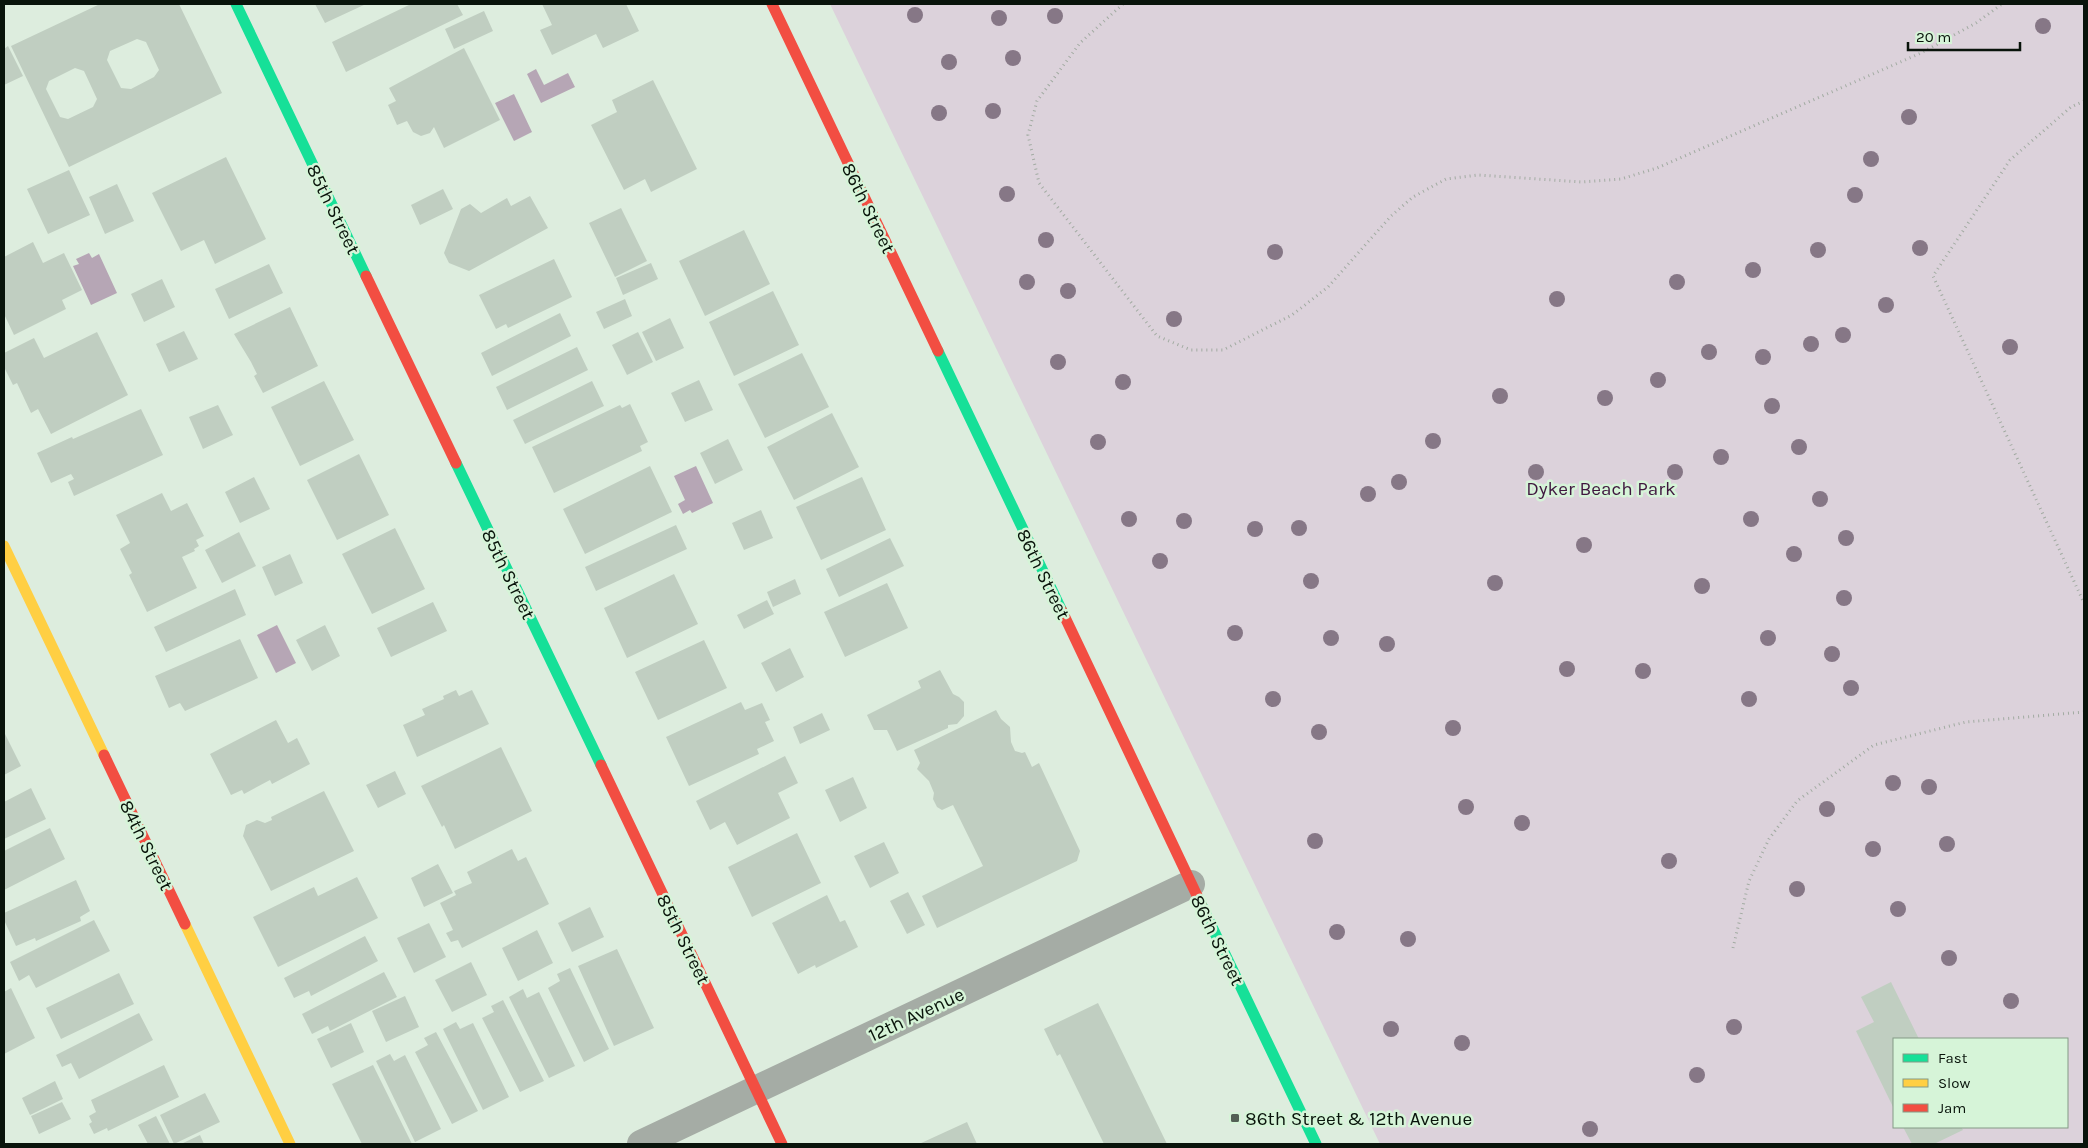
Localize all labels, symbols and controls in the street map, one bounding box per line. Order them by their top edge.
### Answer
scale bar [1908,20,2020,52]
text: 20 m [1916,28,1951,46]
street label: 86th Street [837,160,899,257]
street label: 85th Street [302,161,364,258]
park label: Dyker Beach Park [1526,478,1676,500]
street label: 85th Street [477,526,539,623]
street label: 86th Street [1012,526,1074,623]
street label: 84th Street [115,797,177,894]
street label: 85th Street [652,891,714,988]
street label: 86th Street [1186,892,1248,989]
street label: 12th Avenue [865,983,968,1047]
legend [1893,1038,2068,1128]
text: Fast [1938,1049,1968,1067]
text: Slow [1938,1074,1970,1092]
text: Jam [1938,1099,1966,1117]
place label: 86th Street & 12th Avenue [1245,1108,1472,1130]
marker: 86th Street & 12th Avenue [1229,1112,1241,1124]

